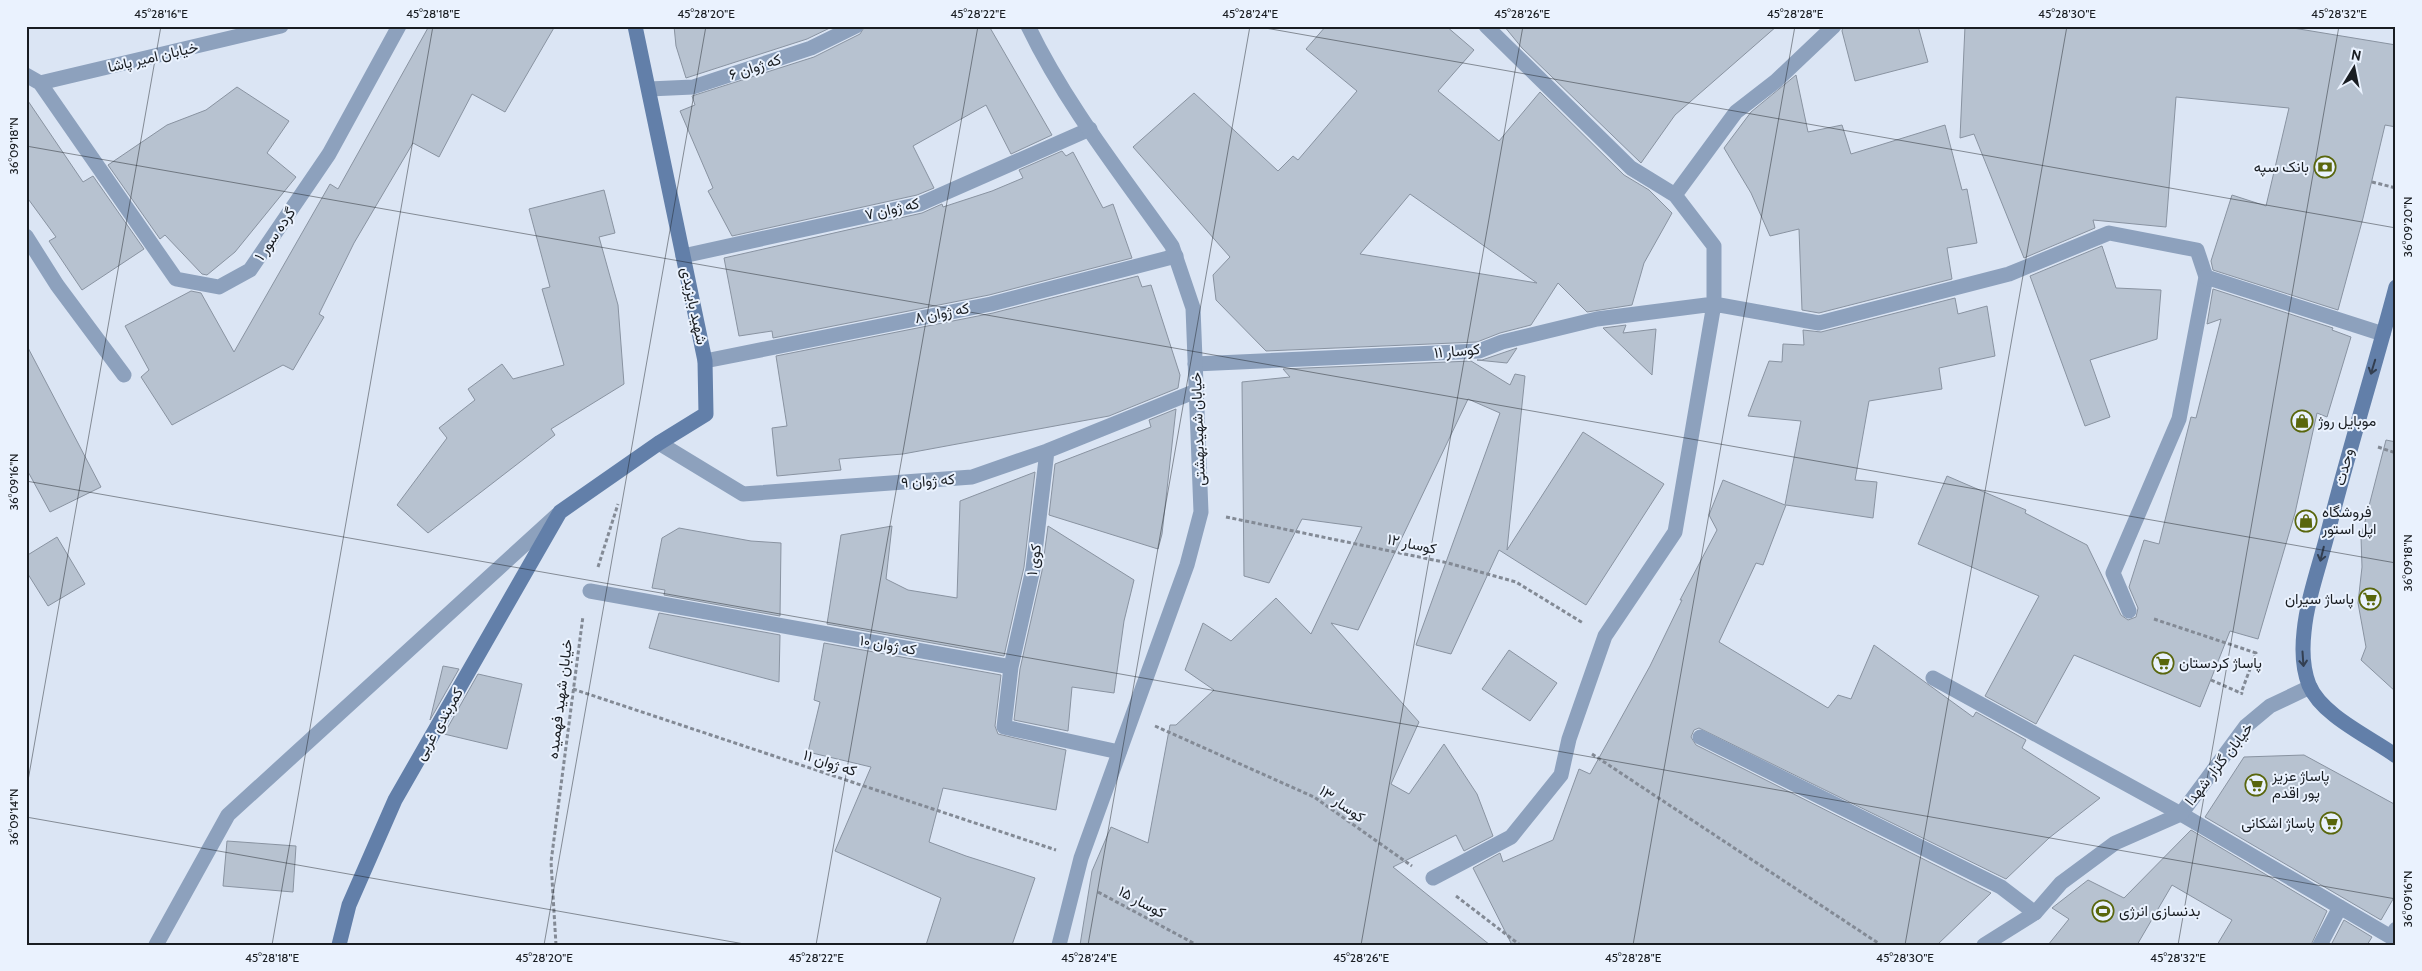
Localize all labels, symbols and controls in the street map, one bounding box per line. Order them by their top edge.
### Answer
text: 45°28'16"E [134,6,188,21]
text: 45°28'18"E [406,6,460,21]
text: 45°28'20"E [677,6,735,21]
text: 45°28'22"E [950,6,1006,21]
text: 45°28'24"E [1222,6,1278,21]
text: 45°28'26"E [1494,6,1550,21]
text: 45°28'28"E [1767,6,1824,21]
text: 45°28'30"E [2038,6,2096,21]
text: 45°28'32"E [2311,6,2367,21]
street label: خیابان امیر پاشا [106,38,200,77]
north arrow [2330,42,2380,92]
text: N [2350,45,2363,65]
street label: که ژوان ۶ [727,50,784,84]
text: 36°09'18"N [6,117,21,175]
bank icon: بانک سپه [2313,155,2337,179]
place label: بانک سپه [2254,158,2309,177]
street label: که ژوان ۷ [863,194,921,224]
text: 36°09'20"N [2400,197,2415,257]
street label: گرده سور ۱ [251,204,299,264]
street label: شهید بایزیدی [676,266,711,347]
street label: که ژوان ۸ [913,299,971,327]
street label: کوسار ۱۱ [1433,340,1481,362]
one-way arrow [2368,359,2378,375]
street label: خیابان شهیدبهشتی [1187,372,1210,486]
shop icon: موبایل روژ [2290,409,2314,433]
place label: موبایل روژ [2317,412,2376,430]
street label: وحدت [2331,446,2357,488]
text: 36°09'16"N [6,454,21,510]
street label: که ژوان ۹ [901,470,956,492]
place label: فروشگاه اپل استور [2321,503,2377,539]
shop icon: فروشگاه اپل استور [2294,509,2318,533]
street label: کوسار ۱۲ [1386,530,1439,558]
text: 36°09'18"N [2400,534,2415,592]
street label: کوی ۱ [1023,543,1046,577]
one-way arrow [2317,546,2326,562]
supermarket icon: پاساژ سیران [2358,587,2382,611]
place label: پاساژ سیران [2285,590,2354,609]
street label: که ژوان ۱۰ [858,631,918,659]
street label: خیابان شهید فهمیده [544,638,576,760]
supermarket icon: پاساژ کردستان [2151,651,2175,675]
one-way arrow [2298,651,2308,667]
place label: پاساژ کردستان [2179,654,2262,673]
street label: کمربندی غربی [411,684,468,764]
street label: خیابان گلزار شهدا [2181,719,2257,809]
street label: که ژوان ۱۱ [801,746,859,780]
place label: پاساژ عزیز پور اقدم [2271,767,2329,803]
supermarket icon: پاساژ عزیز پور اقدم [2244,773,2268,797]
street label: کوسار ۱۳ [1316,782,1369,826]
text: 36°09'14"N [6,789,21,845]
supermarket icon: پاساژ اشکانی [2319,811,2343,835]
place label: پاساژ اشکانی [2241,814,2315,833]
text: 36°09'16"N [2400,871,2415,927]
street label: کوسار ۱۵ [1115,882,1169,922]
sports icon: بدنسازی انرژی [2091,899,2115,923]
place label: بدنسازی انرژی [2119,902,2200,921]
text: 45°28'18"E [245,950,299,965]
text: 45°28'20"E [515,950,573,965]
text: 45°28'22"E [788,950,844,965]
text: 45°28'24"E [1061,950,1117,965]
text: 45°28'26"E [1333,950,1389,965]
text: 45°28'28"E [1605,950,1662,965]
text: 45°28'30"E [1876,950,1934,965]
text: 45°28'32"E [2150,950,2206,965]

